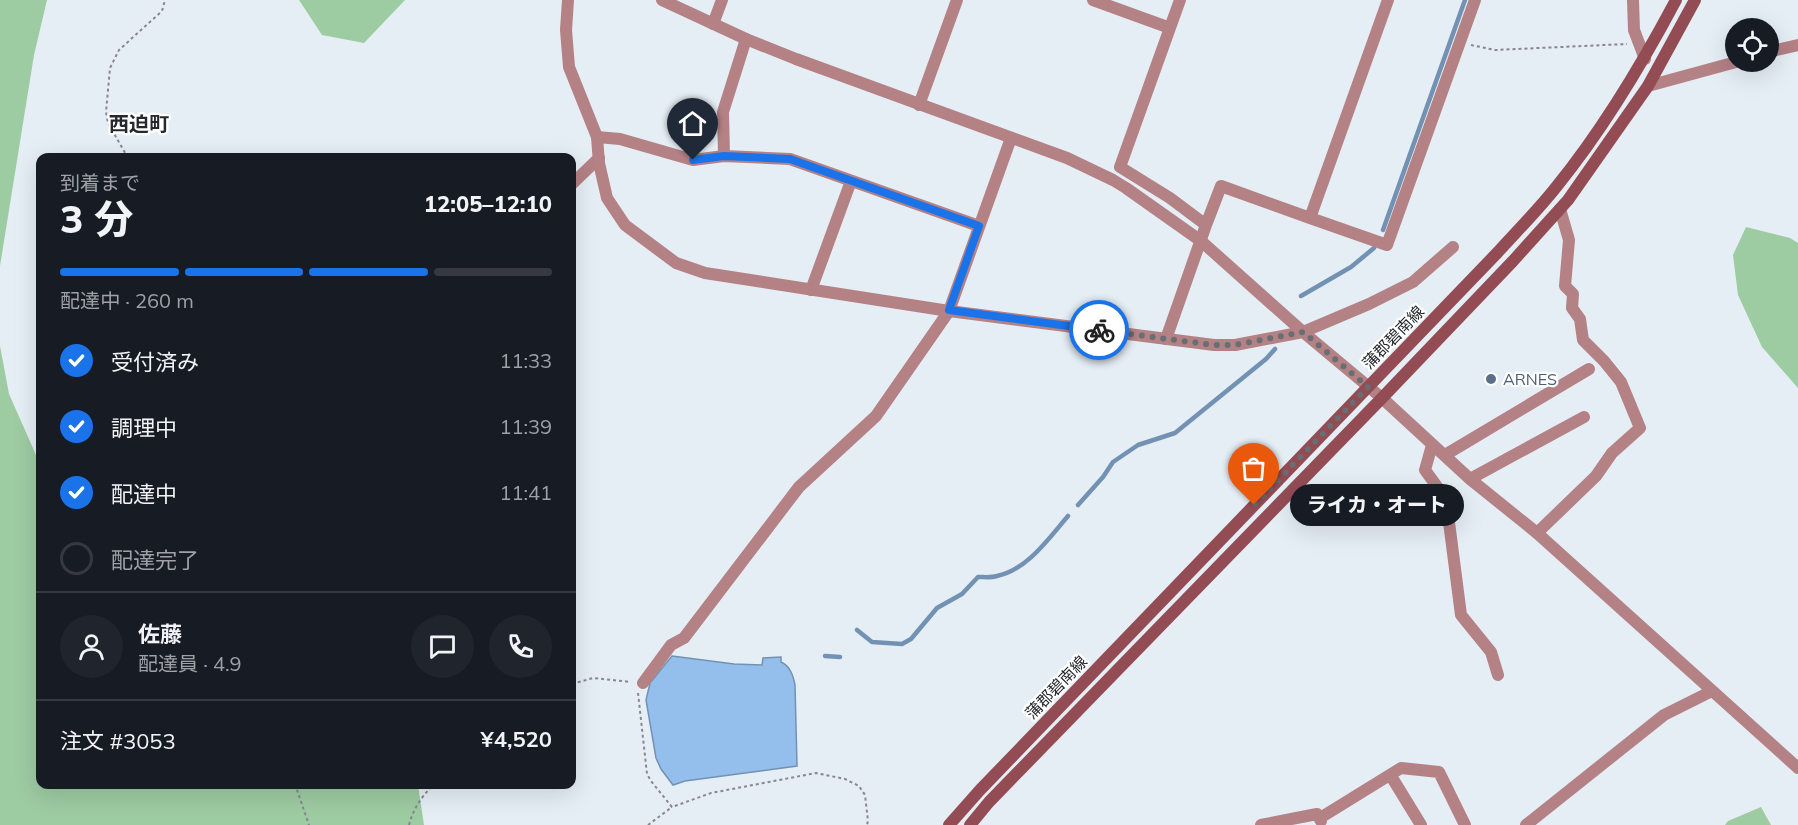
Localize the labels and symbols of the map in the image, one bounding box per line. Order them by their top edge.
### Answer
pin [667,98,718,160]
district label: 西迫町 [109,111,169,136]
courier [1069,300,1129,360]
street label: 蒲郡碧南線 [1358,301,1428,373]
place label: ARNES [1503,369,1557,389]
marker: ARNES [1484,372,1498,386]
pin [1228,443,1279,505]
callout: ライカ・オート [1290,484,1464,526]
street label: 蒲郡碧南線 [1021,651,1091,723]

